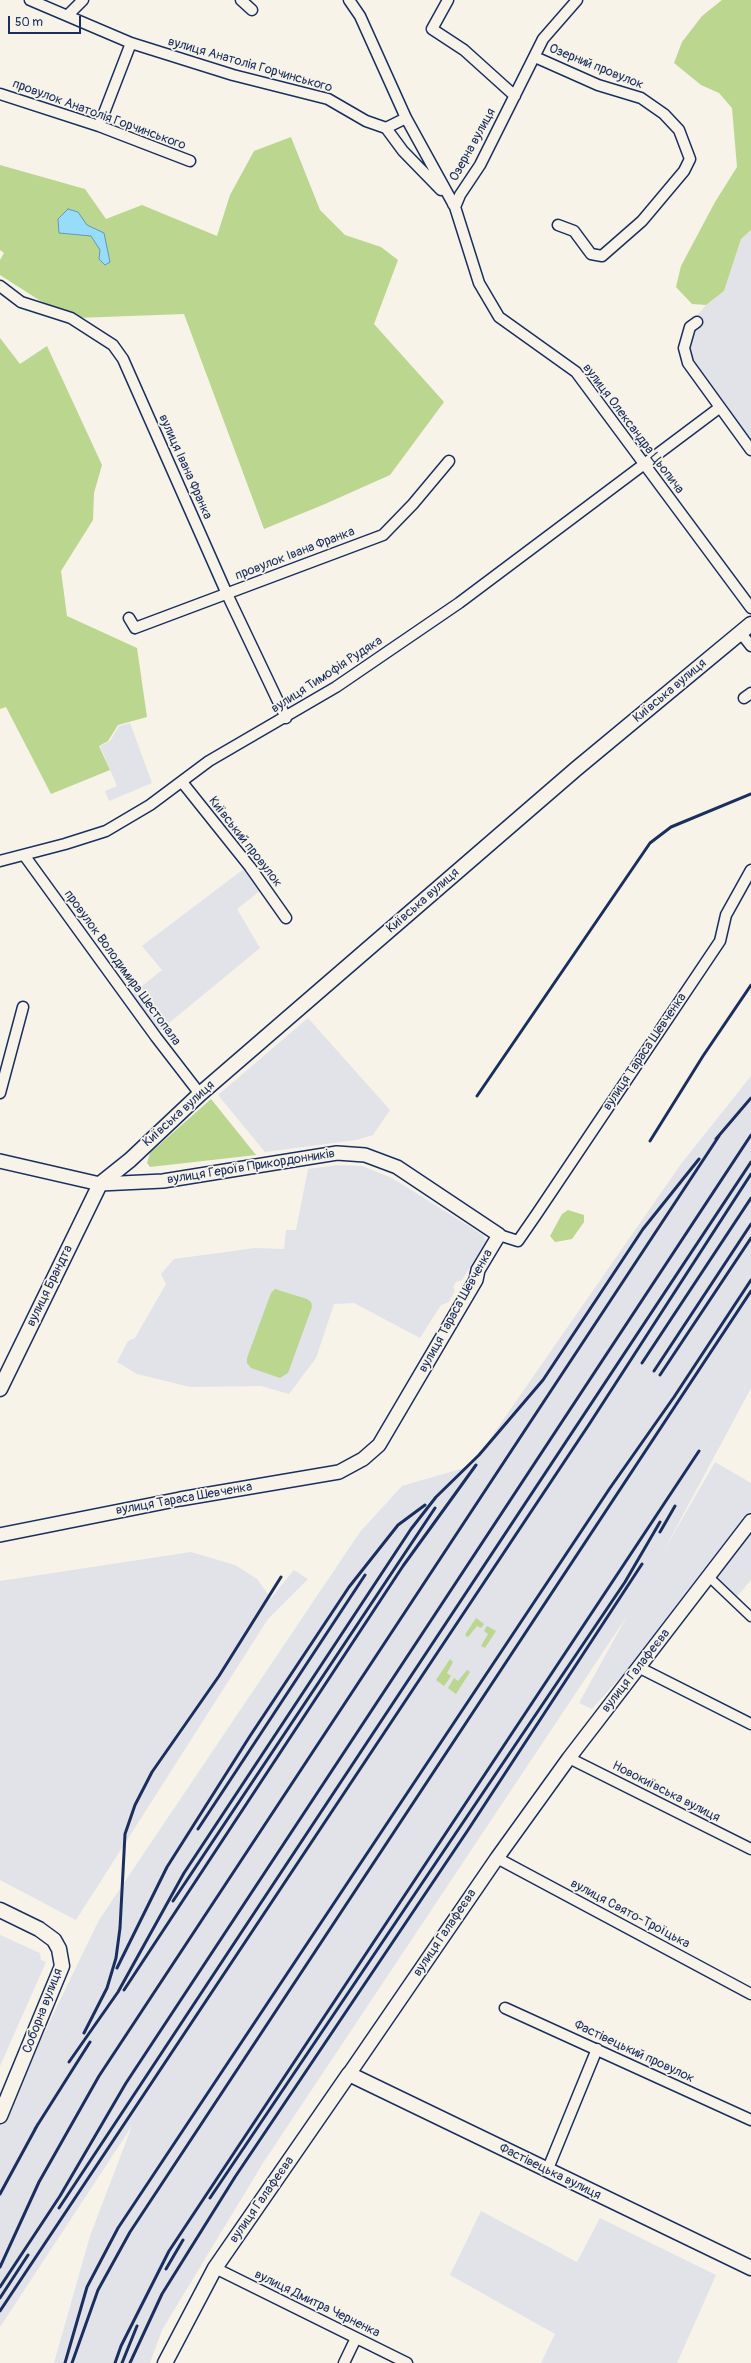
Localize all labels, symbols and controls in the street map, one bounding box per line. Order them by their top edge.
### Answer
scale bar [10,8,83,34]
text: 50 m [15,15,43,30]
street label: вулиця Анатолія Горчинського [166,34,334,96]
street label: Озерний провулок [546,41,646,93]
street label: провулок Анатолія Горчинського [10,76,188,154]
street label: Озерна вулиця [446,106,500,184]
street label: вулиця Олександра Цьопича [579,361,687,497]
street label: вулиця Івана Франка [155,412,215,522]
street label: провулок Івана Франка [233,524,357,584]
street label: вулиця Тимофія Рудяка [269,633,385,717]
street label: Київська вулиця [630,656,710,726]
street label: Київський провулок [205,794,285,890]
street label: Київська вулиця [384,865,462,937]
street label: провулок Володимира Шестопала [60,887,184,1049]
street label: вулиця Тараса Шевченка [600,990,690,1114]
street label: Київська вулиця [140,1078,218,1150]
street label: вулиця Героїв Прикордонників [166,1146,336,1188]
street label: вулиця Брандта [24,1243,76,1329]
street label: вулиця Тараса Шевченка [416,1247,496,1375]
street label: вулиця Тараса Шевченка [115,1479,253,1519]
street label: вулиця Галафеєва [599,1626,673,1716]
street label: Новокиївська вулиця [610,1758,722,1826]
street label: вулиця Свято-Троїцька [568,1876,692,1952]
street label: вулиця Галафеєва [410,1886,480,1980]
street label: Соборна вулиця [20,1966,66,2056]
street label: Фастівецький провулок [572,2017,696,2087]
street label: Фастівецька вулиця [497,2141,603,2203]
street label: вулиця Галафеєва [226,2154,298,2246]
street label: вулиця Дмитра Черненка [252,2267,382,2341]

